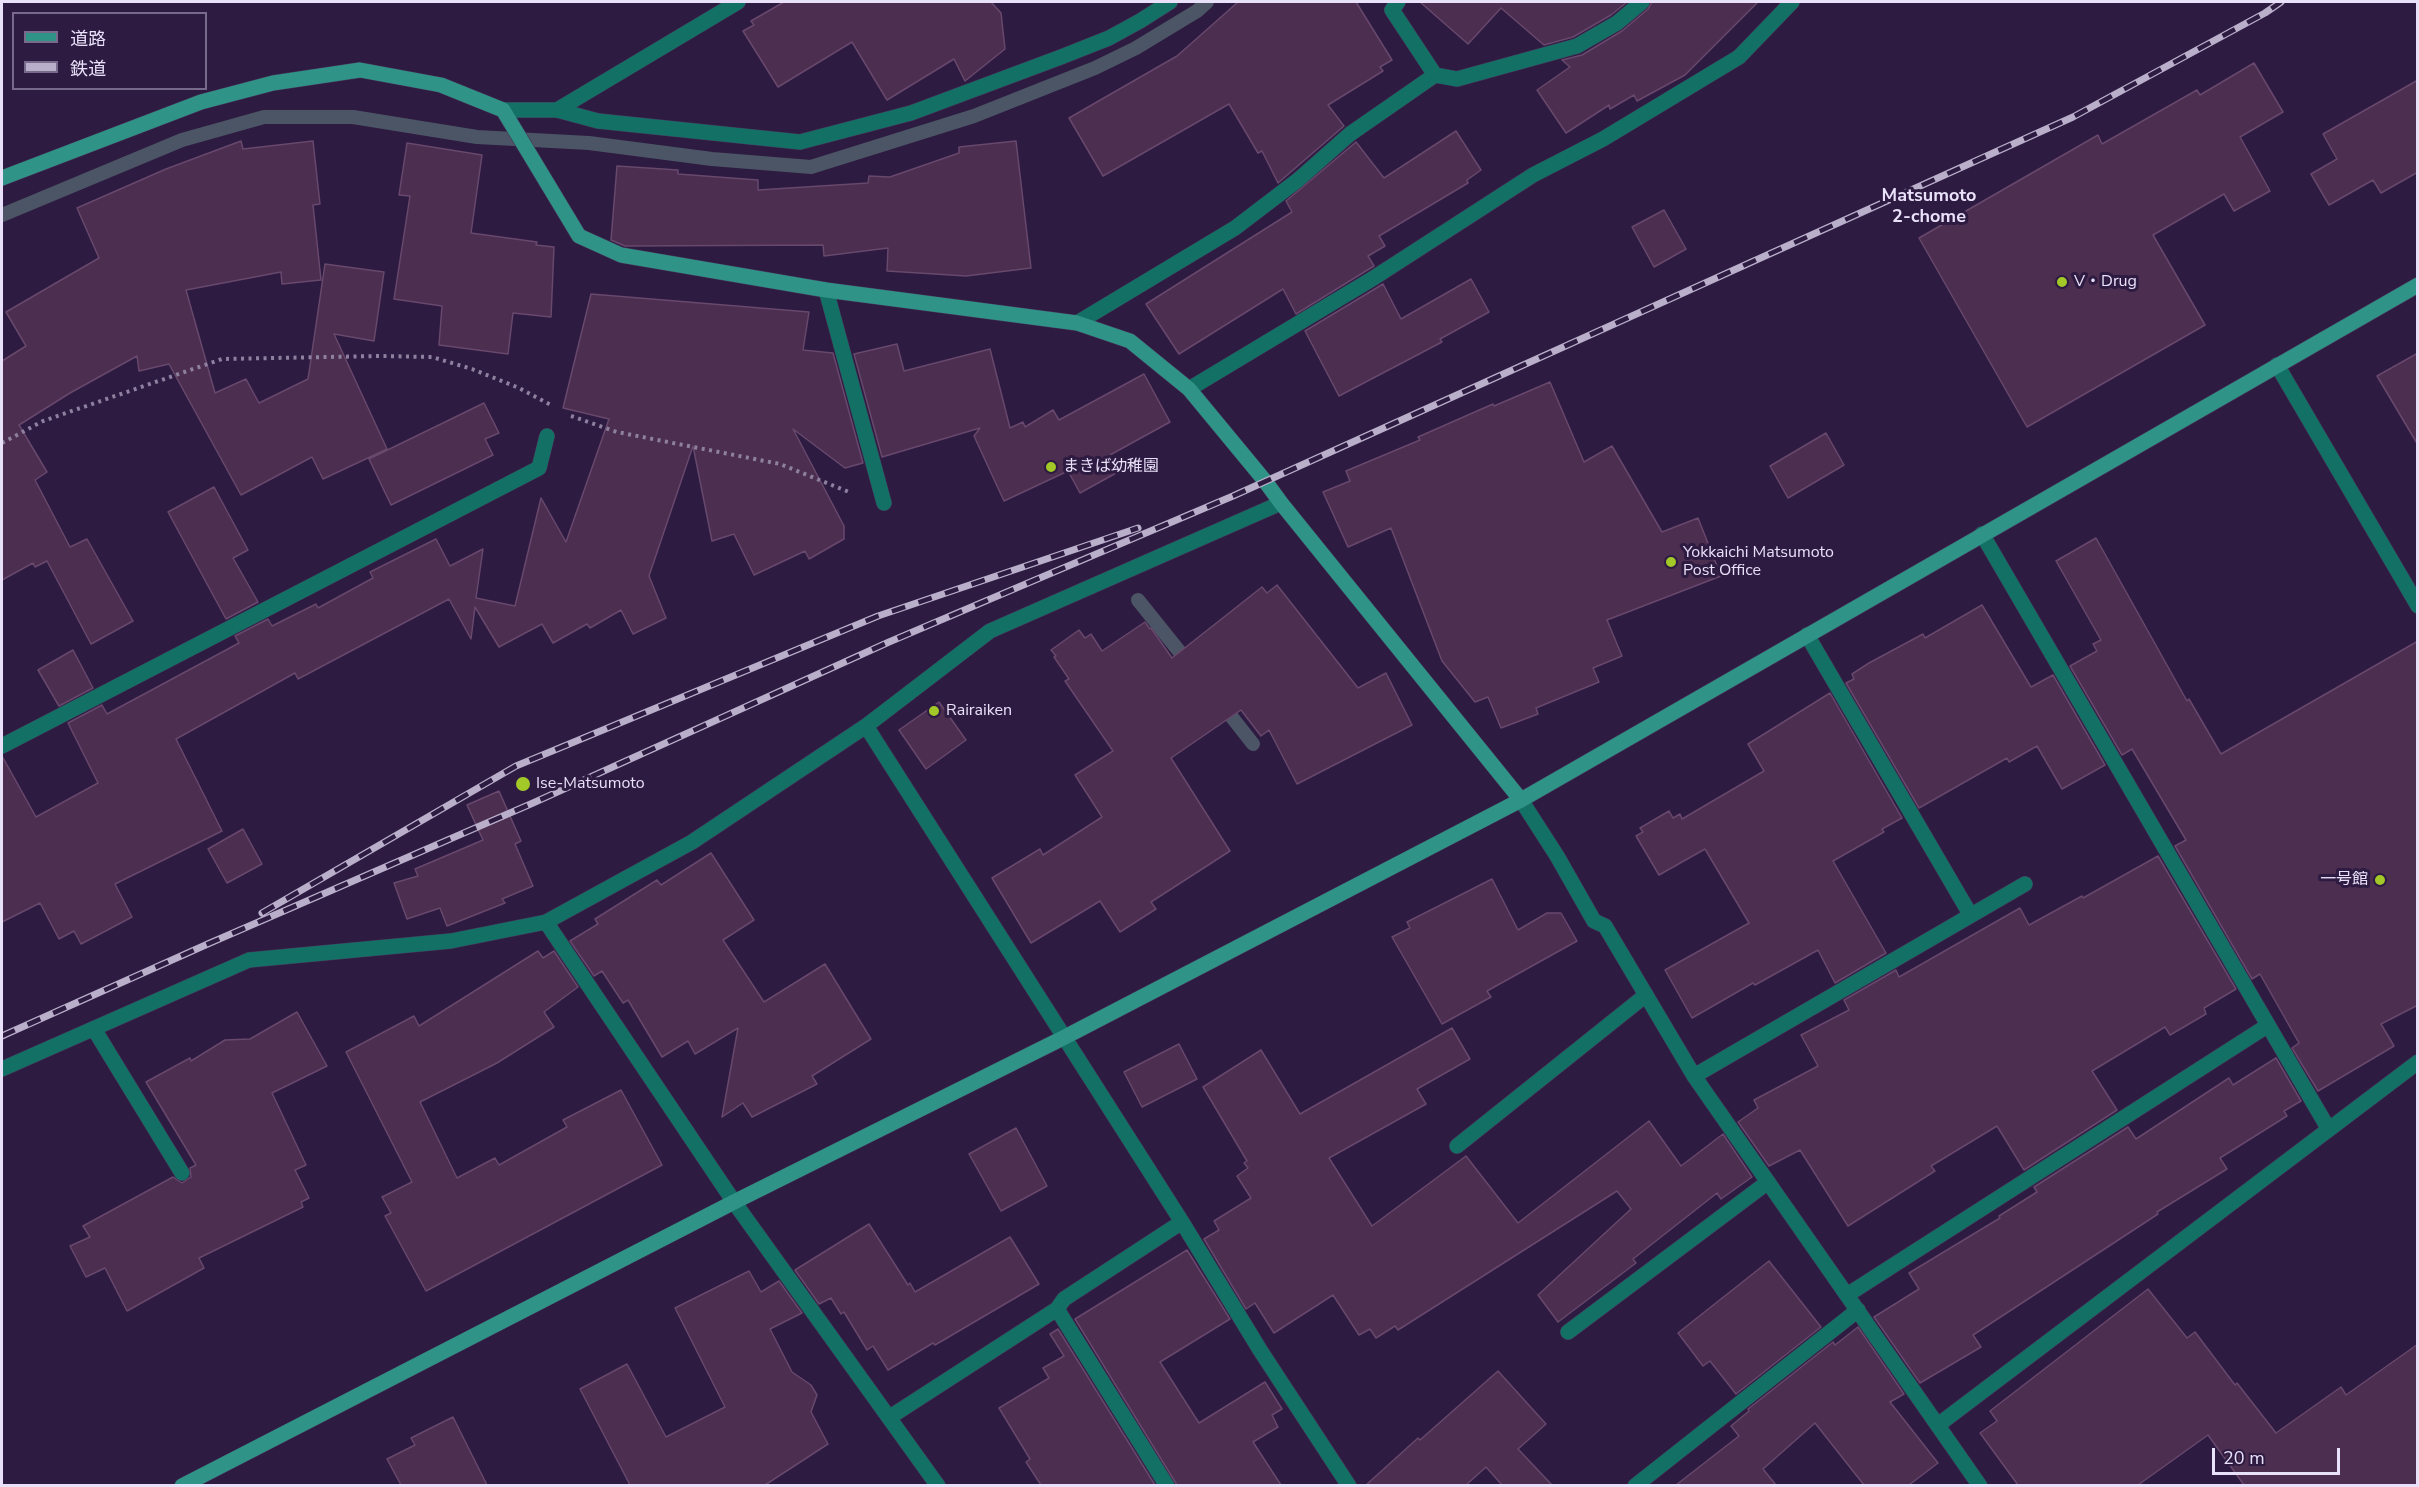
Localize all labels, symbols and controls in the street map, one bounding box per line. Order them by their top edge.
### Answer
legend [12,12,207,90]
text: 道路 [70,27,106,51]
text: 鉄道 [70,57,106,81]
district label: Matsumoto 2-chome [1882,186,1976,228]
place label: V・Drug [2074,272,2137,292]
marker: V・Drug [2055,275,2069,289]
place label: まきば幼稚園 [1063,457,1159,477]
marker: まきば幼稚園 [1044,460,1058,474]
place label: Yokkaichi Matsumoto Post Office [1683,543,1834,581]
marker: Yokkaichi Matsumoto Post Office [1664,555,1678,569]
place label: Rairaiken [946,701,1012,721]
marker: Rairaiken [927,704,941,718]
place label: Ise-Matsumoto [536,774,645,794]
marker: Ise-Matsumoto [514,775,532,793]
place label: 一号館 [2320,870,2368,890]
marker: 一号館 [2373,873,2387,887]
scale bar [2215,1436,2342,1474]
text: 20 m [2223,1446,2265,1470]

